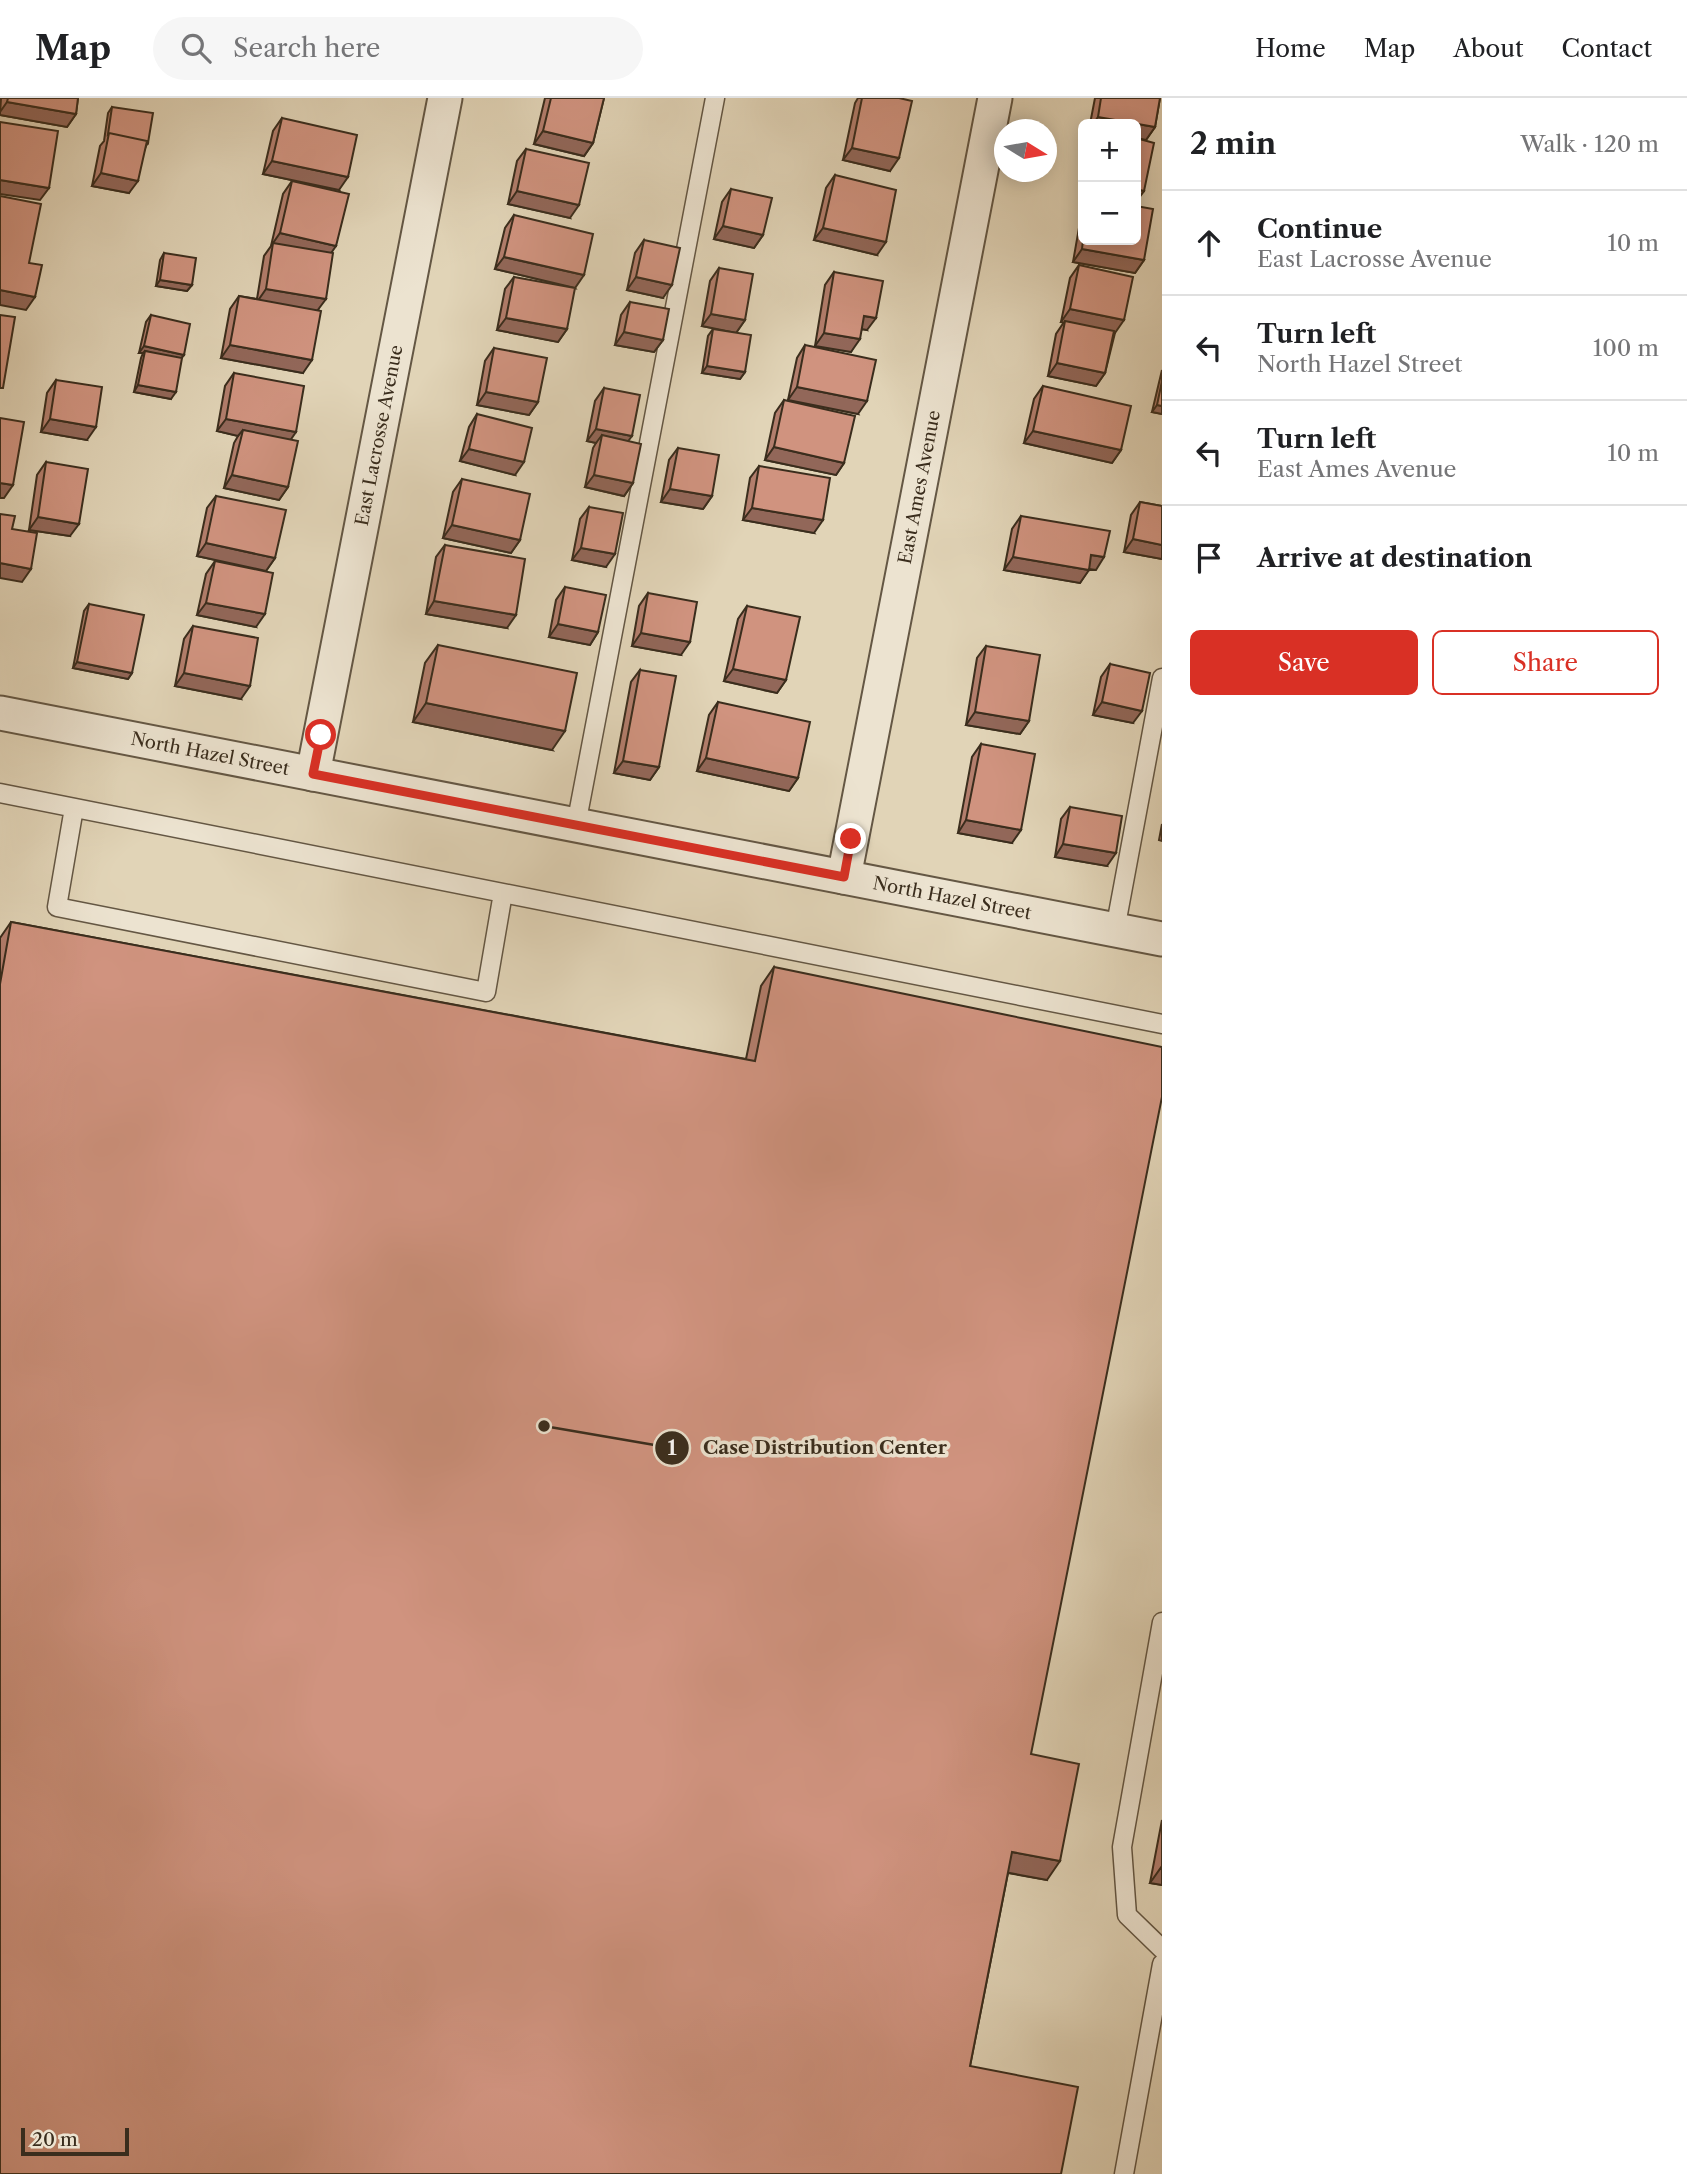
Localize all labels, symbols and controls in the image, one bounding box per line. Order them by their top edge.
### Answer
search box [153,17,643,80]
text: Map [35,28,111,69]
icon: search [177,29,215,67]
text: Search here [233,32,380,64]
text: Home [1255,34,1326,63]
text: Map [1364,34,1415,63]
text: About [1453,34,1524,63]
text: Contact [1562,34,1652,63]
north arrow [994,119,1057,182]
map controls [1078,119,1141,245]
button: + [1078,119,1141,182]
text: 2 min [1190,125,1276,162]
text: Walk · 120 m [1520,130,1659,158]
button: − [1078,182,1141,245]
text: Continue [1257,213,1382,245]
icon: ahead [1190,224,1228,262]
text: 10 m [1607,229,1659,257]
text: East Lacrosse Avenue [1257,245,1492,273]
text: Turn left [1257,318,1376,350]
icon: left [1190,329,1228,367]
text: 100 m [1593,334,1659,362]
street label: East Lacrosse Avenue [351,343,408,528]
text: North Hazel Street [1257,350,1462,378]
street label: East Ames Avenue [894,408,945,566]
text: Turn left [1257,423,1376,455]
icon: left [1190,434,1228,472]
text: 10 m [1607,439,1659,467]
text: East Ames Avenue [1257,455,1457,483]
icon: arrive [1190,539,1228,577]
text: Arrive at destination [1257,542,1532,574]
button: Save [1190,630,1418,695]
button: Share [1432,630,1659,695]
route start [305,719,336,750]
street label: North Hazel Street [129,728,292,780]
route end [835,823,866,854]
street label: North Hazel Street [871,872,1034,924]
callout: Case Distribution Center [654,1428,961,1468]
text: 1 [667,1435,677,1460]
text: Case Distribution Center [703,1436,948,1459]
scale bar [21,2125,130,2157]
text: 20 m [32,2128,78,2151]

